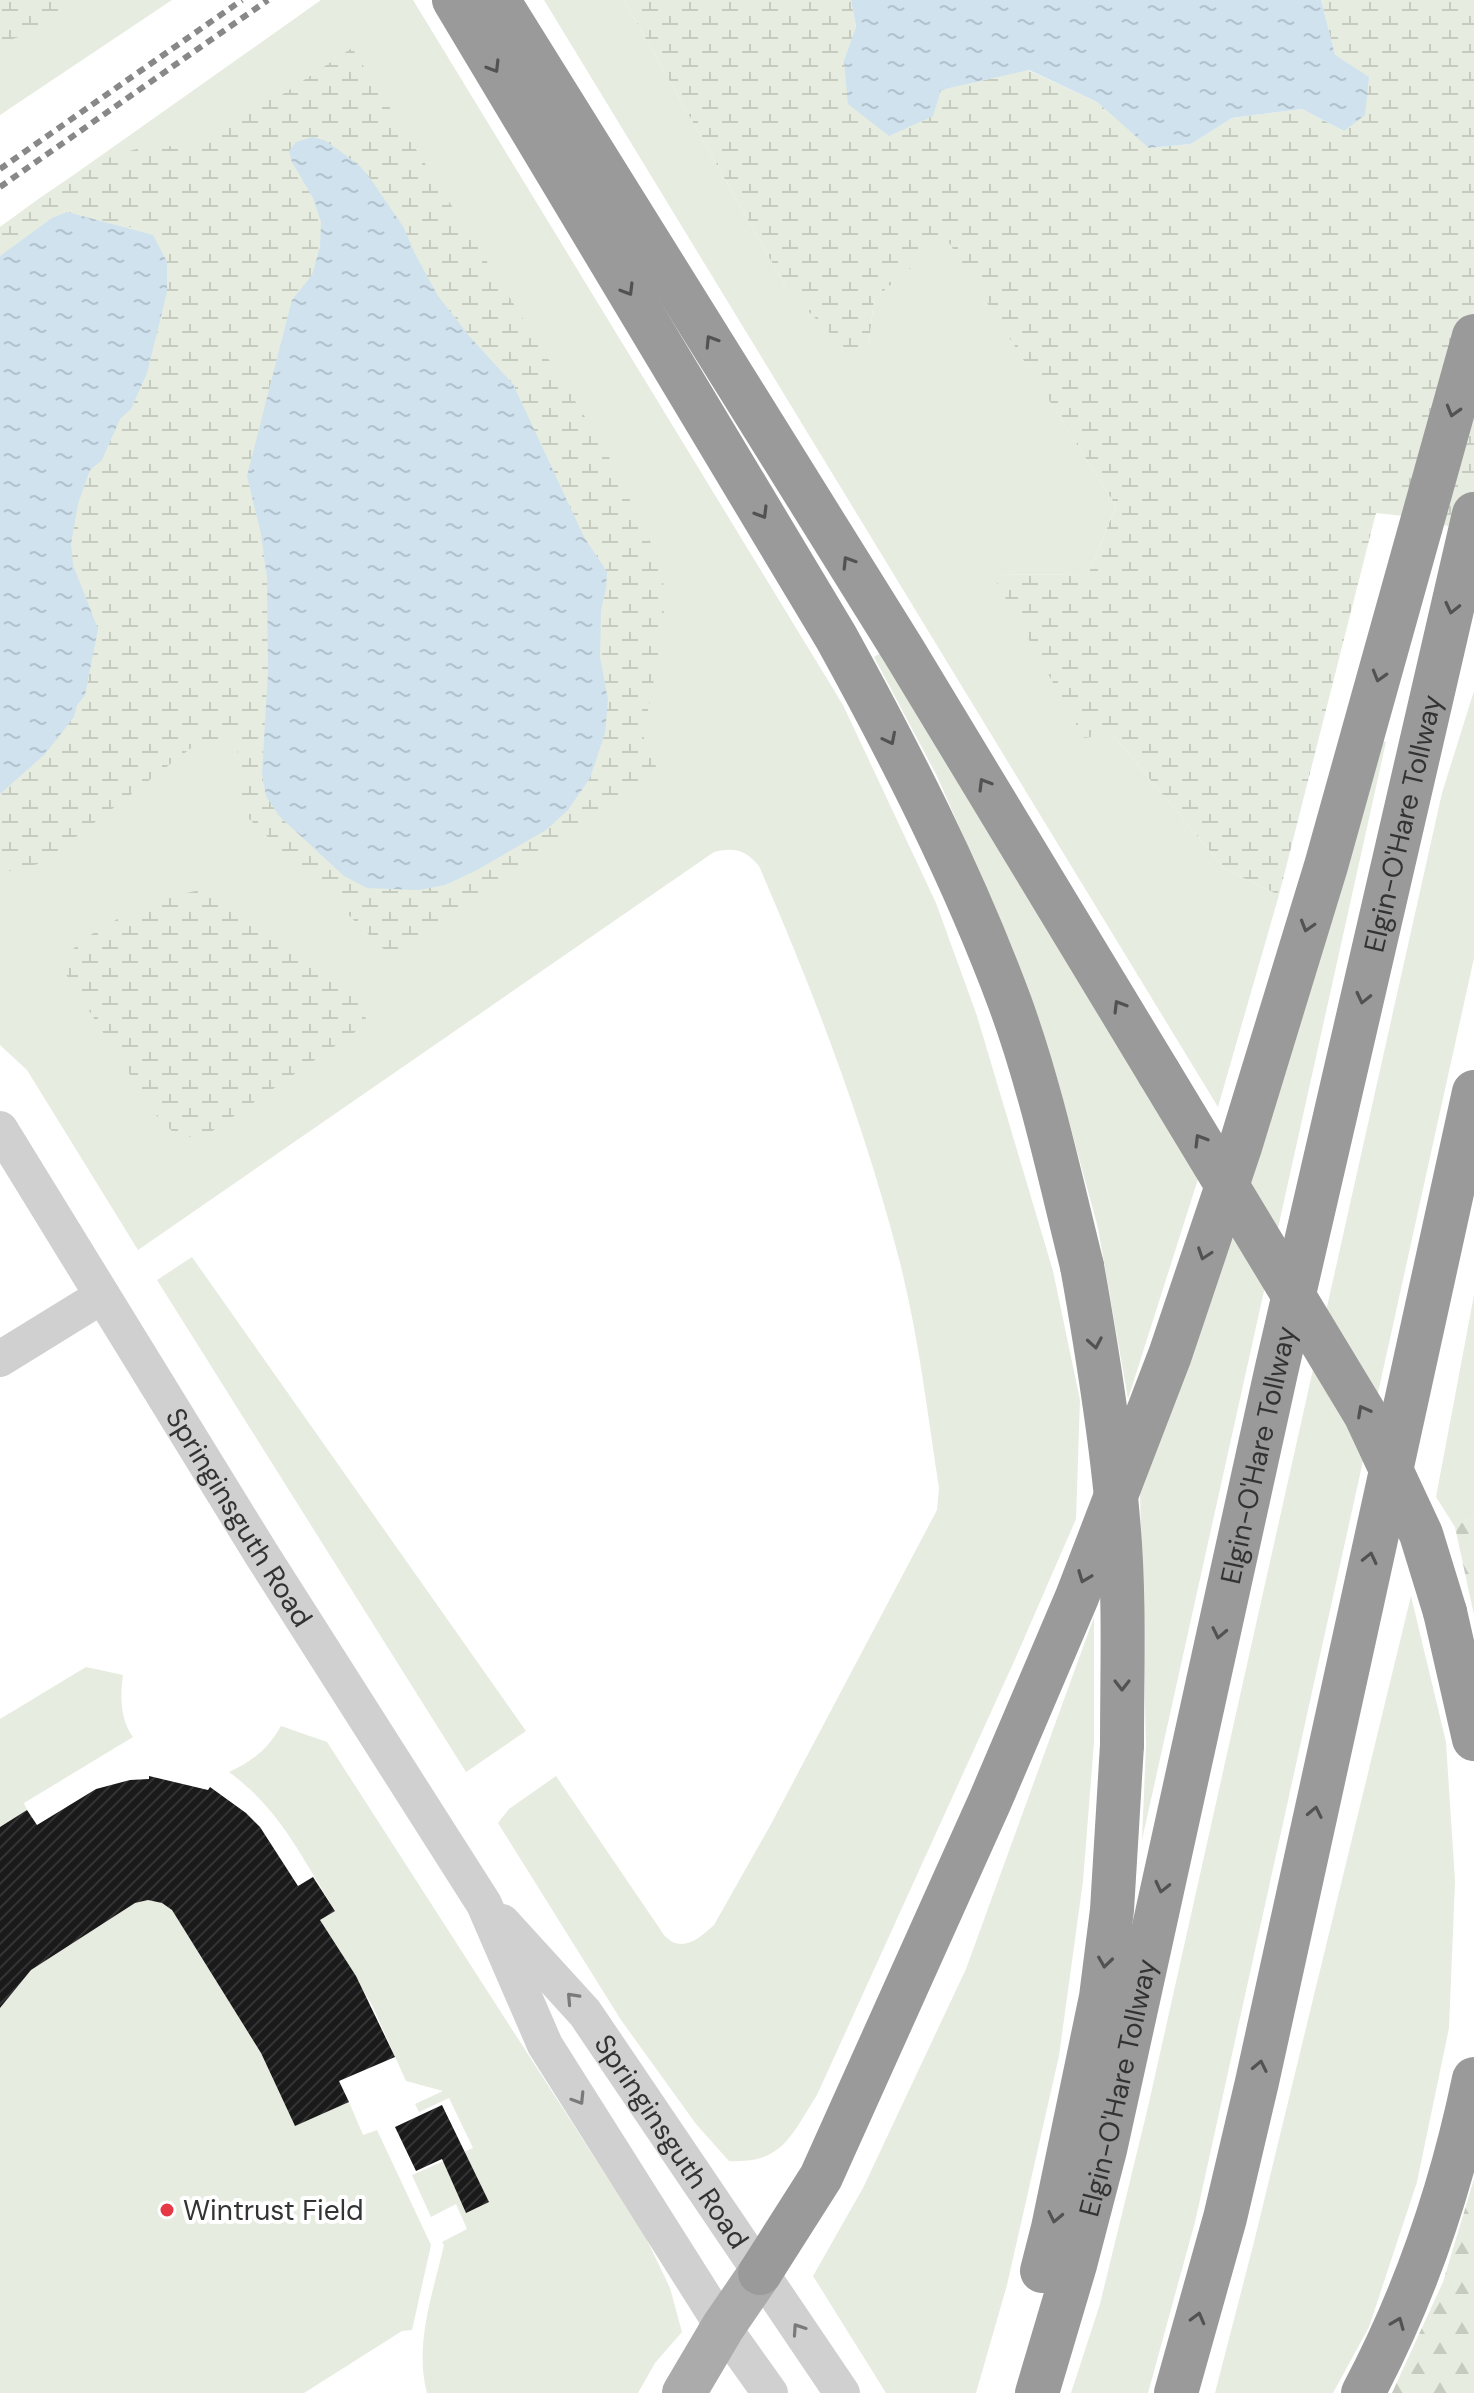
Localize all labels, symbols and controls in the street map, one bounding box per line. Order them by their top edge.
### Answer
one-way arrow [485,58,500,73]
one-way arrow [619,281,634,296]
one-way arrow [705,335,721,350]
one-way arrow [1446,403,1462,417]
one-way arrow [752,504,768,519]
one-way arrow [843,556,858,571]
one-way arrow [1444,600,1461,614]
one-way arrow [1372,669,1388,683]
street label: Elgin-O'Hare Tollway [1355,691,1450,956]
one-way arrow [881,730,896,745]
one-way arrow [979,778,994,792]
one-way arrow [1300,919,1316,933]
one-way arrow [1355,990,1372,1004]
one-way arrow [1113,1000,1128,1015]
one-way arrow [1194,1134,1210,1149]
one-way arrow [1197,1247,1213,1261]
street label: Elgin-O'Hare Tollway [1211,1323,1304,1587]
one-way arrow [1086,1336,1103,1350]
street label: Springinsguth Road [157,1401,321,1634]
one-way arrow [1357,1405,1372,1419]
one-way arrow [1361,1551,1378,1565]
one-way arrow [1077,1569,1094,1583]
one-way arrow [1211,1626,1228,1640]
one-way arrow [1113,1679,1131,1692]
one-way arrow [1306,1805,1323,1819]
one-way arrow [1154,1880,1171,1894]
one-way arrow [1097,1955,1114,1969]
street label: Elgin-O'Hare Tollway [1070,1956,1165,2220]
one-way arrow [568,1993,582,2008]
street label: Springinsguth Road [586,2027,757,2256]
one-way arrow [1251,2059,1268,2073]
one-way arrow [570,2090,585,2105]
place label: Wintrust Field [183,2192,364,2229]
marker: Wintrust Field [158,2201,176,2219]
one-way arrow [1048,2211,1065,2224]
one-way arrow [1189,2312,1205,2326]
one-way arrow [1388,2317,1404,2331]
one-way arrow [793,2323,808,2337]

